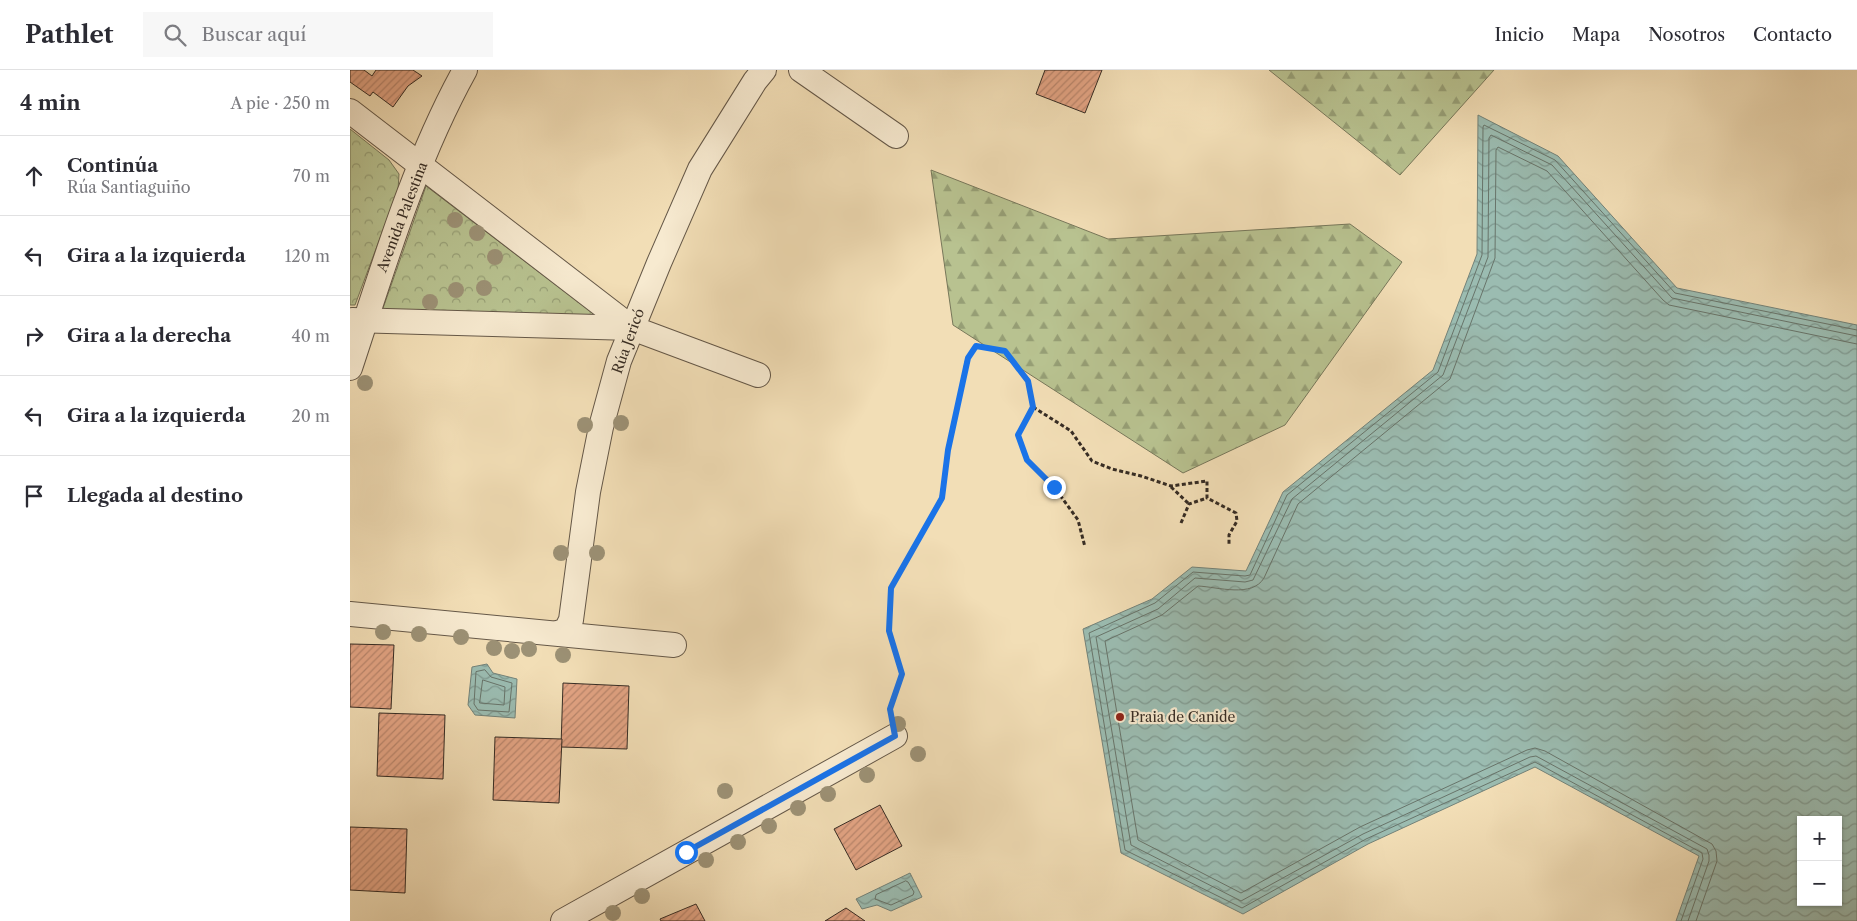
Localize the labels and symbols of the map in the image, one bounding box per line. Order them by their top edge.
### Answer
street label: Avenida Palestina [372,159,432,276]
street label: Rúa Jericó [608,306,648,376]
route end [1043,476,1066,499]
place label: Praia de Canide [1130,708,1236,726]
marker: Praia de Canide [1114,711,1126,723]
route start [675,841,698,864]

